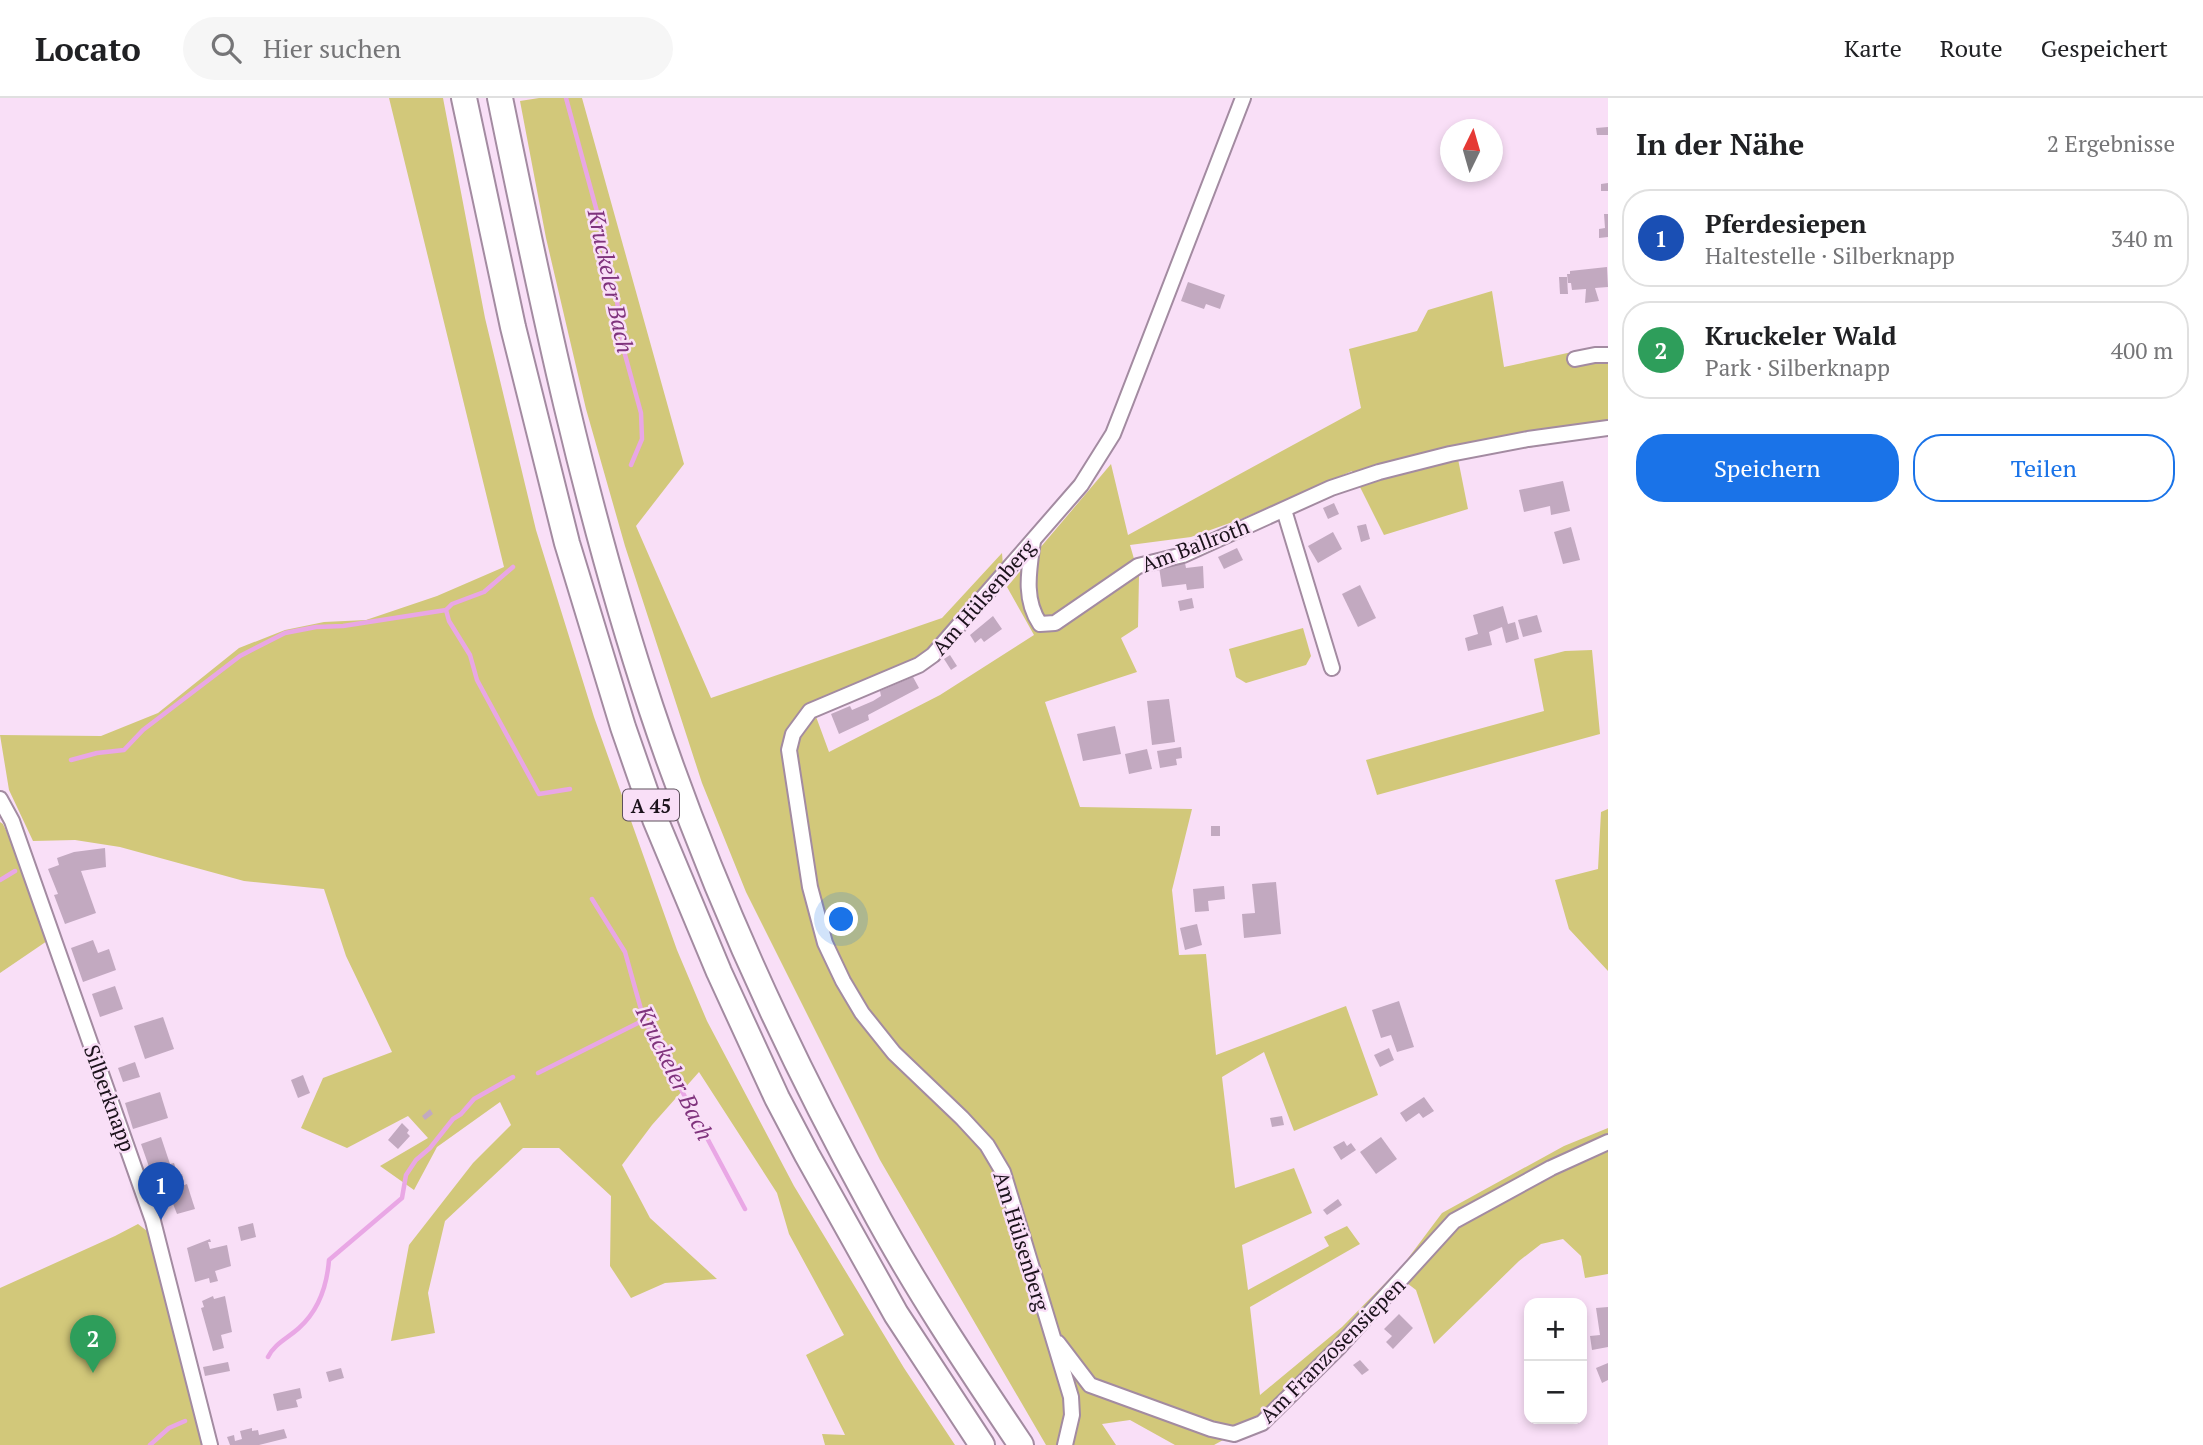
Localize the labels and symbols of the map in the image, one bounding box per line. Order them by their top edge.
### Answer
north arrow [1440,119,1503,182]
water label: Kruckeler Bach [580,205,641,356]
street label: Am Ballroth [1137,512,1253,578]
street label: Am Hülsenberg [925,533,1042,661]
road number: A 45 [623,790,679,820]
your location [824,902,858,936]
water label: Kruckeler Bach [629,999,721,1146]
street label: Silberknapp [78,1041,142,1155]
pin: 1 [138,1162,184,1220]
street label: Am Hülsenberg [987,1168,1057,1315]
street label: Am Franzosensiepen [1253,1271,1411,1429]
pin: 2 [70,1315,116,1373]

